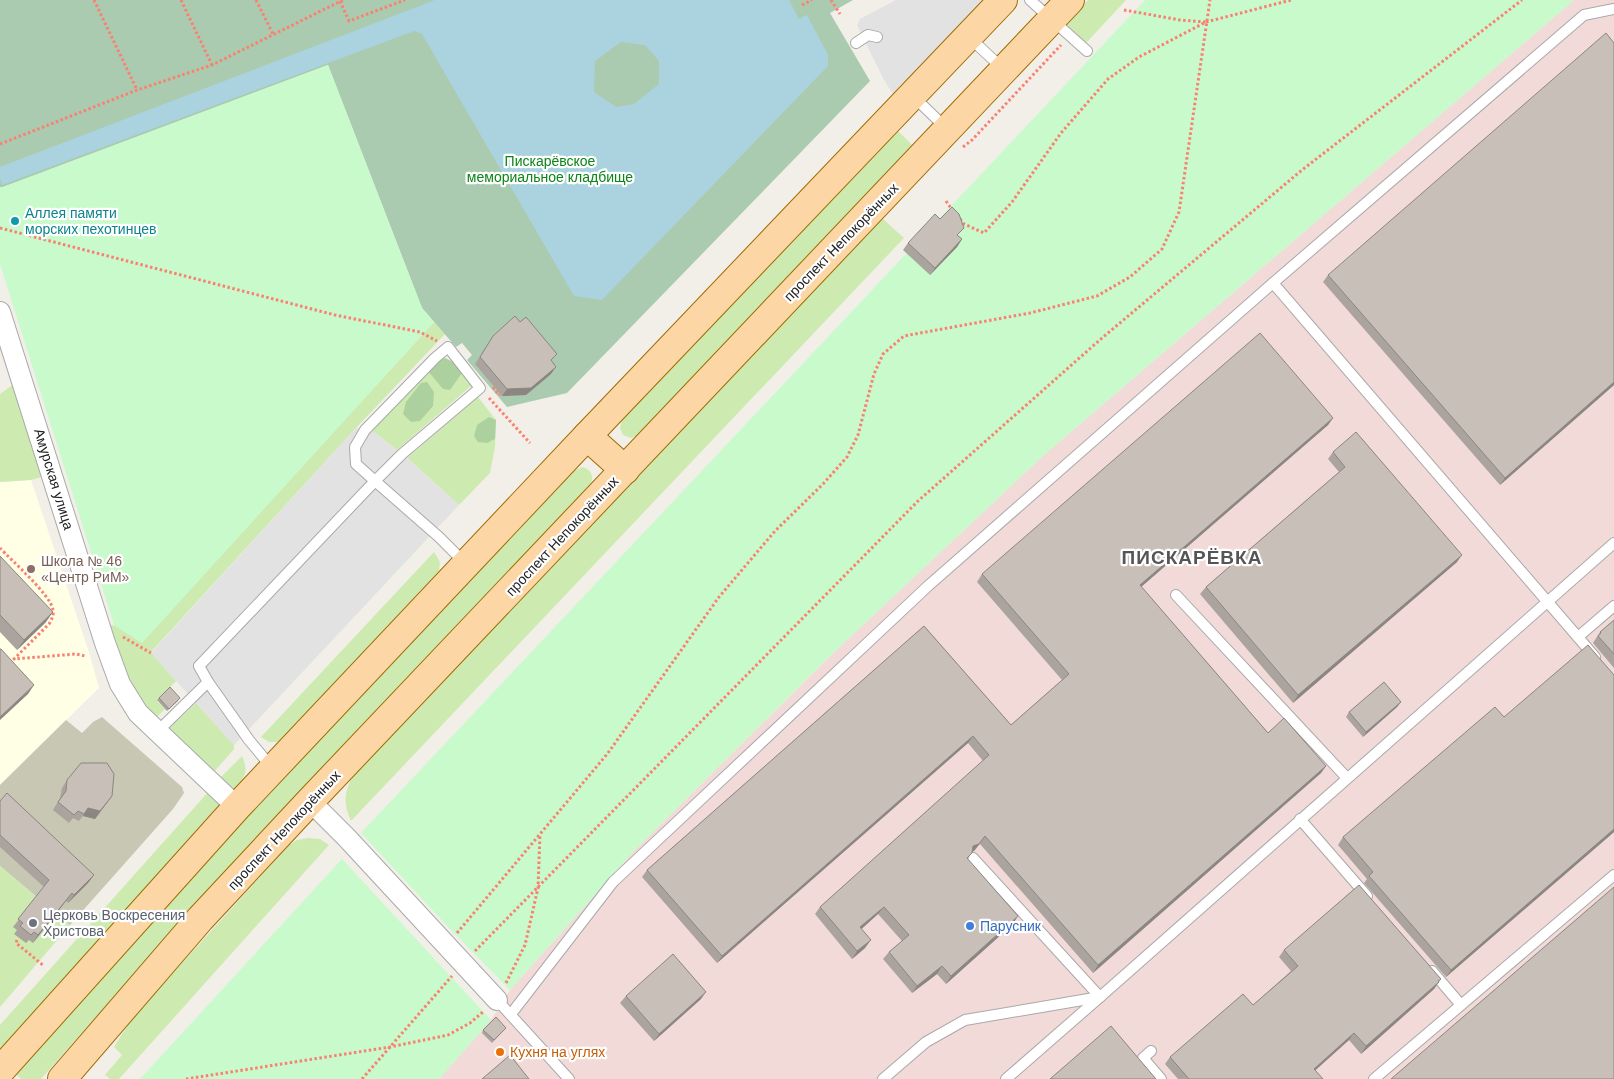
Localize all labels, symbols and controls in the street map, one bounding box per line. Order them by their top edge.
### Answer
park label: Пискарёвское мемориальное кладбище [467,153,633,185]
street label: проспект Непокорённых [781,180,901,304]
place label: Аллея памяти морских пехотинцев [25,205,156,237]
marker: Аллея памяти морских пехотинцев [9,215,21,227]
street label: Амурская улица [31,426,77,532]
street label: проспект Непокорённых [502,473,622,599]
district label: ПИСКАРЁВКА [1122,547,1262,568]
place label: Школа № 46 «Центр РиМ» [41,553,130,585]
marker: Школа № 46 «Центр РиМ» [25,563,37,575]
street label: проспект Непокорённых [224,767,344,893]
place label: Церковь Воскресения Христова [43,907,185,939]
marker: Церковь Воскресения Христова [27,917,39,929]
place label: Парусник [980,918,1042,934]
marker: Парусник [964,920,976,932]
place label: Кухня на углях [510,1044,605,1060]
marker: Кухня на углях [494,1046,506,1058]

